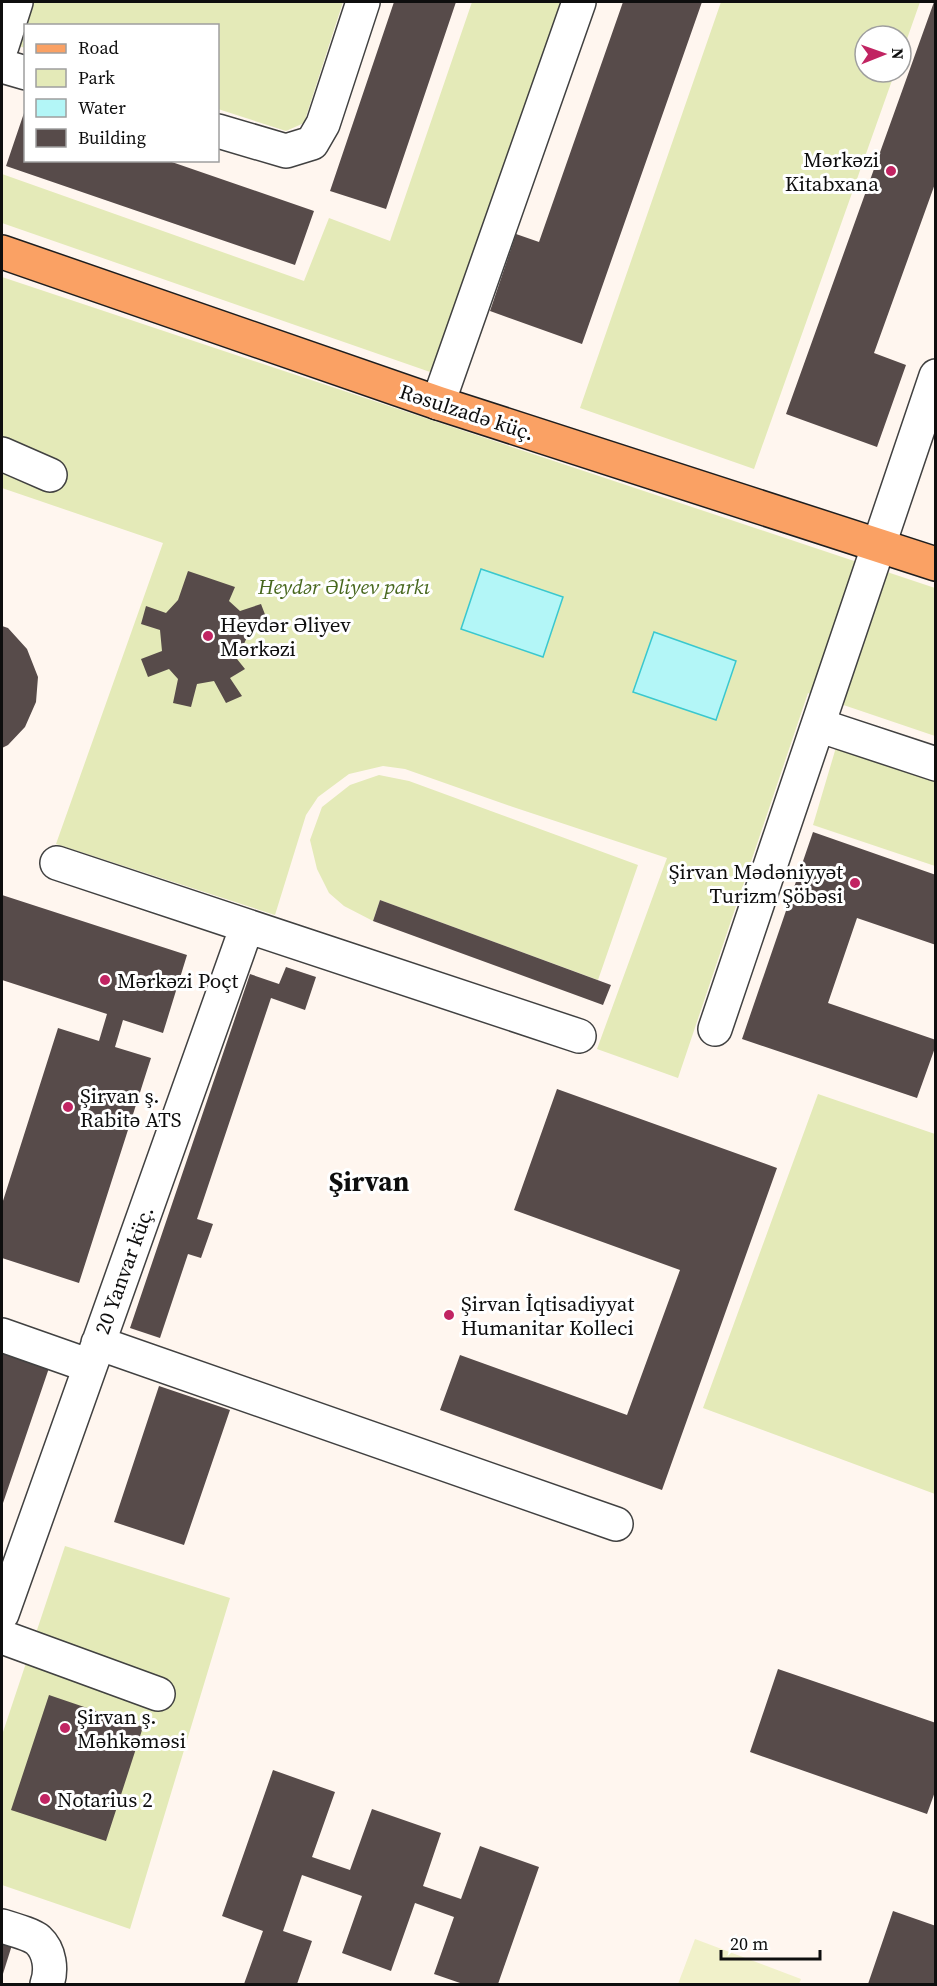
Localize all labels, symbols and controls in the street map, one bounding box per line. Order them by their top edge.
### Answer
legend [24,24,219,162]
north arrow [853,24,913,84]
text: Road [78,35,119,60]
text: N [887,48,909,60]
text: Park [78,65,115,90]
text: Water [78,95,126,120]
text: Building [78,125,146,150]
place label: Mərkəzi Kitabxana [785,145,879,198]
marker: Mərkəzi Kitabxana [884,164,898,178]
street label: Rəsulzadə küç. [396,377,538,447]
park label: Heydər Əliyev parkı [257,572,431,601]
place label: Heydər Əliyev Mərkəzi [220,610,351,663]
marker: Heydər Əliyev Mərkəzi [201,629,215,643]
place label: Şirvan Mədəniyyət Turizm Şöbəsi [669,857,843,910]
marker: Şirvan Mədəniyyət Turizm Şöbəsi [848,876,862,890]
place label: Mərkəzi Poçt [117,966,238,995]
marker: Mərkəzi Poçt [98,973,112,987]
place label: Şirvan ş. Rabitə ATS [80,1081,181,1134]
marker: Şirvan ş. Rabitə ATS [61,1100,75,1114]
district label: Şirvan [329,1163,410,1200]
street label: 20 Yanvar küç. [87,1202,161,1338]
place label: Şirvan İqtisadiyyat Humanitar Kolleci [461,1289,634,1342]
marker: Şirvan İqtisadiyyat Humanitar Kolleci [442,1308,456,1322]
place label: Şirvan ş. Məhkəməsi [77,1702,186,1755]
marker: Şirvan ş. Məhkəməsi [58,1721,72,1735]
place label: Notarius 2 [57,1785,153,1814]
marker: Notarius 2 [38,1792,52,1806]
scale bar [721,1923,820,1961]
text: 20 m [730,1931,768,1956]

